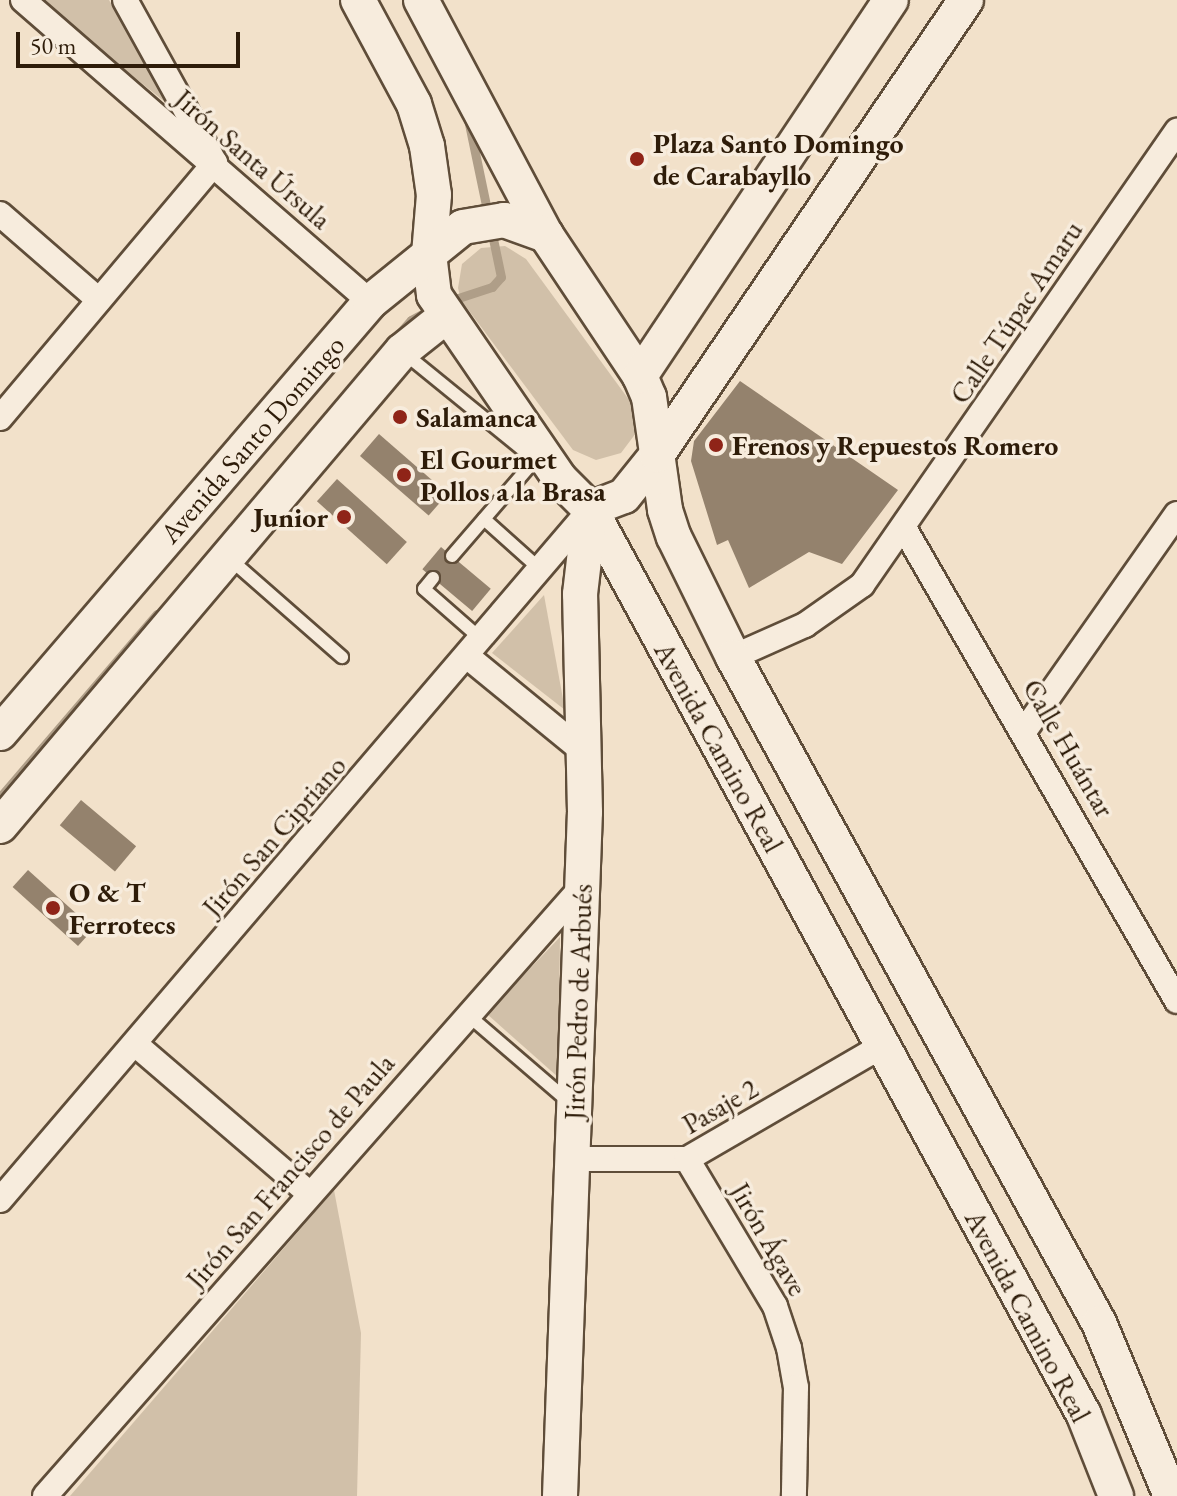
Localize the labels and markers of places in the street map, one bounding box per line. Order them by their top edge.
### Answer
place label: Plaza Santo Domingo de Carabayllo [653,126,904,192]
marker: Plaza Santo Domingo de Carabayllo [628,150,646,168]
place label: Salamanca [416,400,536,434]
marker: Salamanca [391,408,409,426]
place label: Frenos y Repuestos Romero [732,428,1058,462]
marker: Frenos y Repuestos Romero [707,436,725,454]
place label: El Gourmet Pollos a la Brasa [420,442,606,508]
marker: El Gourmet Pollos a la Brasa [395,466,413,484]
place label: Junior [253,500,328,534]
marker: Junior [335,508,353,526]
place label: O & T Ferrotecs [69,875,176,941]
marker: O & T Ferrotecs [44,899,62,917]

